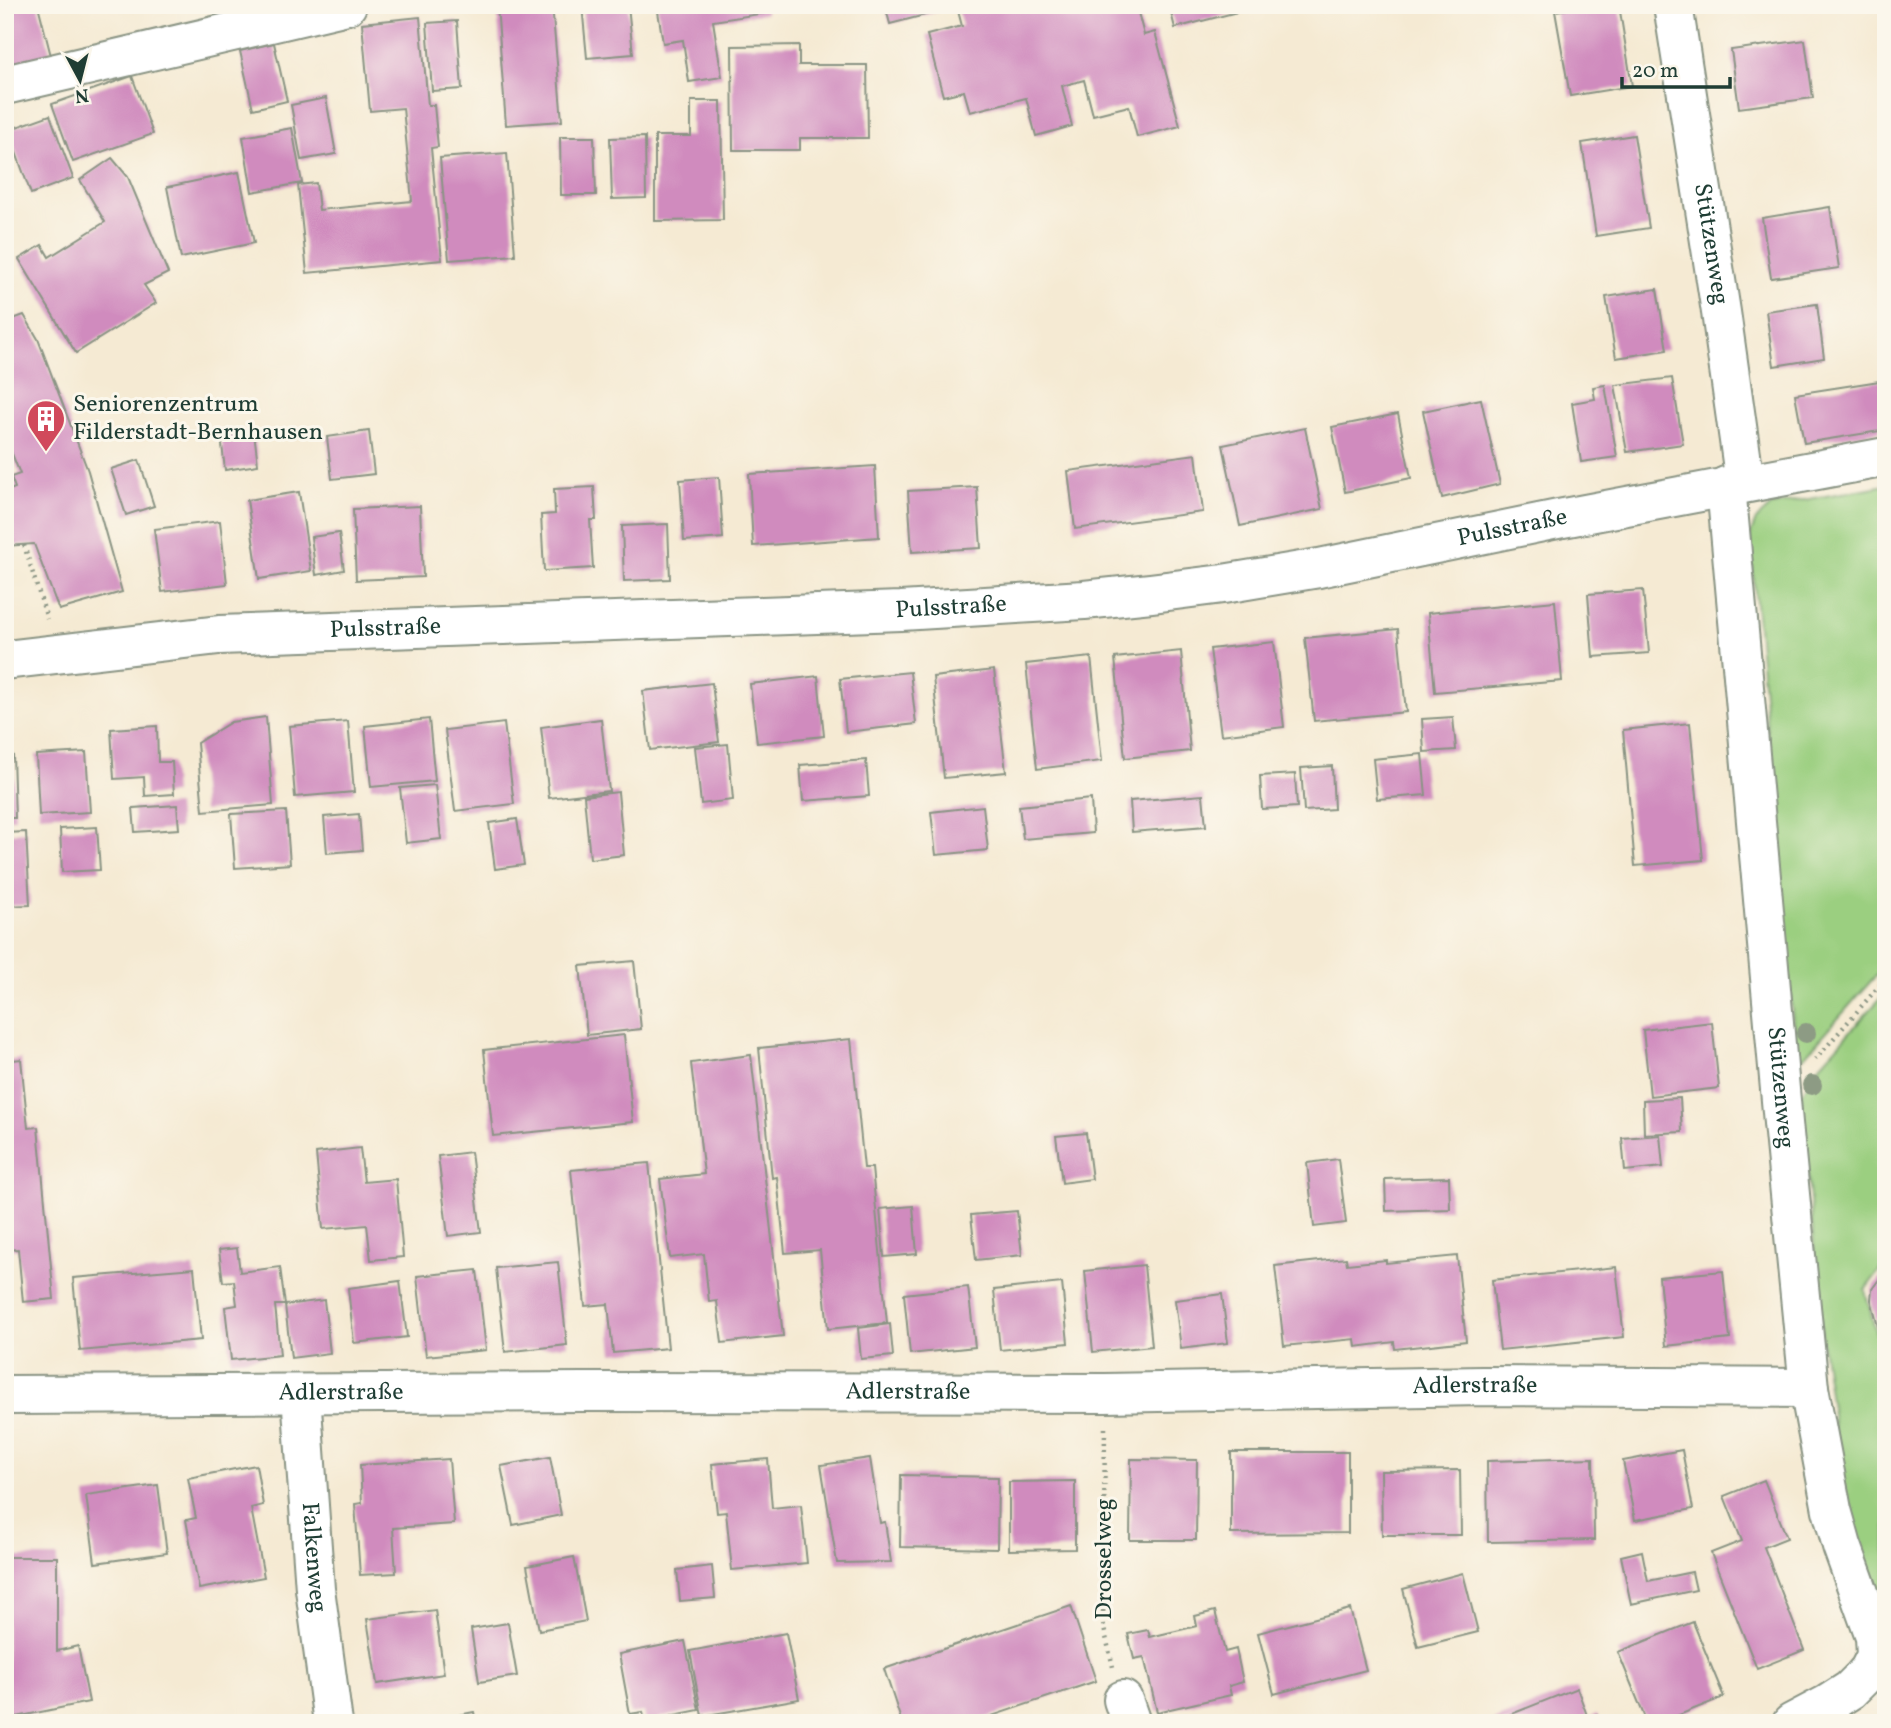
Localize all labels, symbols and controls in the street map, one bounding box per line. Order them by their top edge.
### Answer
north arrow [46,46,116,116]
scale bar [1622,46,1730,90]
text: 20 m [1632,57,1678,86]
text: N [73,81,90,109]
street label: Stützenweg [1684,181,1737,307]
place label: Seniorenzentrum Filderstadt-Bernhausen [73,388,323,450]
building icon: Seniorenzentrum Filderstadt-Bernhausen [25,398,67,453]
street label: Pulsstraße [1455,501,1570,556]
street label: Pulsstraße [894,588,1008,628]
street label: Pulsstraße [329,610,442,648]
street label: Stützenweg [1757,1025,1802,1150]
street label: Adlerstraße [1412,1369,1538,1404]
street label: Adlerstraße [278,1376,404,1411]
street label: Adlerstraße [845,1376,971,1410]
street label: Drosselweg [1088,1498,1122,1620]
street label: Falkenweg [292,1501,335,1615]

